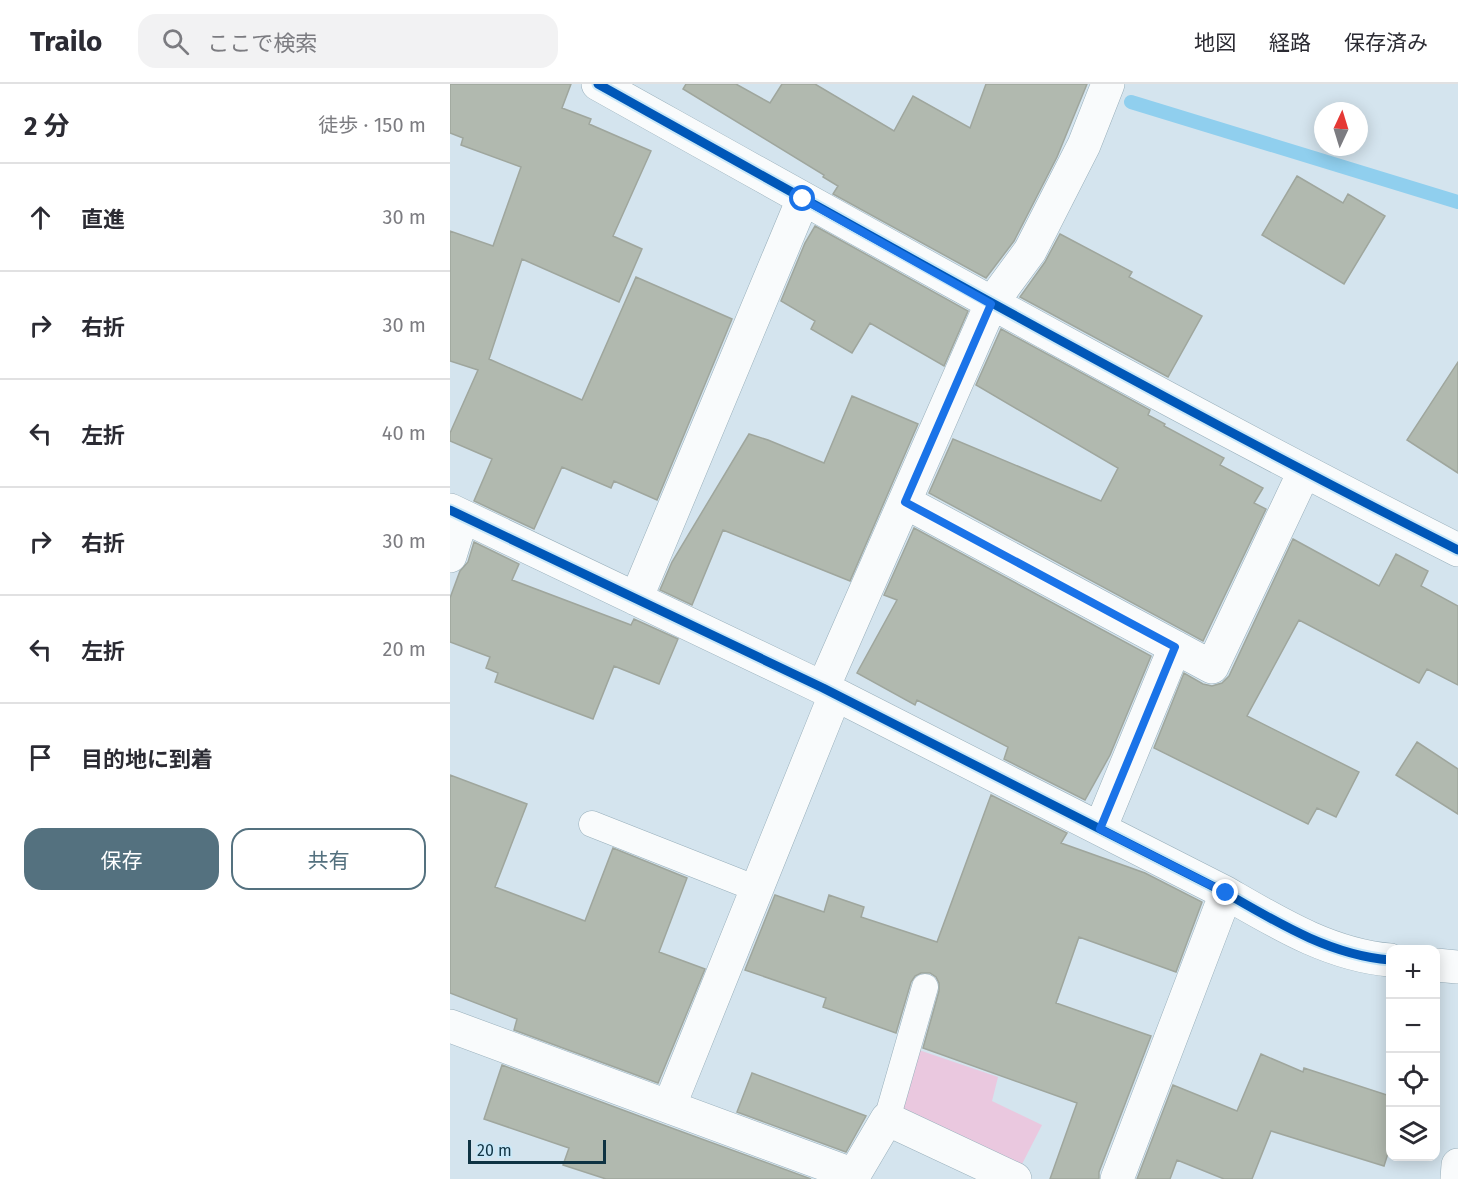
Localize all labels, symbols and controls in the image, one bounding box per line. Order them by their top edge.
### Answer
search box [138,14,558,68]
text: Trailo [30,25,102,58]
icon: search [159,25,192,58]
text: ここで検索 [207,30,317,57]
text: 地図 [1194,30,1236,56]
text: 経路 [1269,30,1311,56]
text: 保存済み [1344,30,1428,56]
north arrow [1314,102,1368,156]
text: 2 分 [24,111,70,142]
text: 徒歩 · 150 m [318,113,426,137]
route start [789,185,815,211]
icon: ahead [24,201,57,234]
text: 30 m [382,205,426,229]
text: 直進 [81,206,125,233]
icon: right [24,309,57,342]
text: 30 m [382,313,426,337]
text: 右折 [81,314,125,341]
icon: left [24,417,57,450]
text: 40 m [382,421,426,445]
text: 左折 [81,422,125,449]
icon: right [24,525,57,558]
text: 30 m [382,529,426,553]
text: 右折 [81,530,125,557]
icon: left [24,633,57,666]
text: 20 m [383,637,426,661]
text: 左折 [81,638,125,665]
icon: arrive [24,741,57,774]
text: 目的地に到着 [81,746,213,773]
button: 保存 [24,828,219,890]
button: 共有 [231,828,426,890]
route end [1212,879,1238,905]
map controls [1386,945,1440,1161]
button: + [1386,945,1440,999]
button: − [1386,999,1440,1053]
button: locate [1386,1053,1440,1107]
button: layers [1386,1107,1440,1161]
scale bar [468,1137,606,1164]
text: 20 m [477,1141,512,1160]

